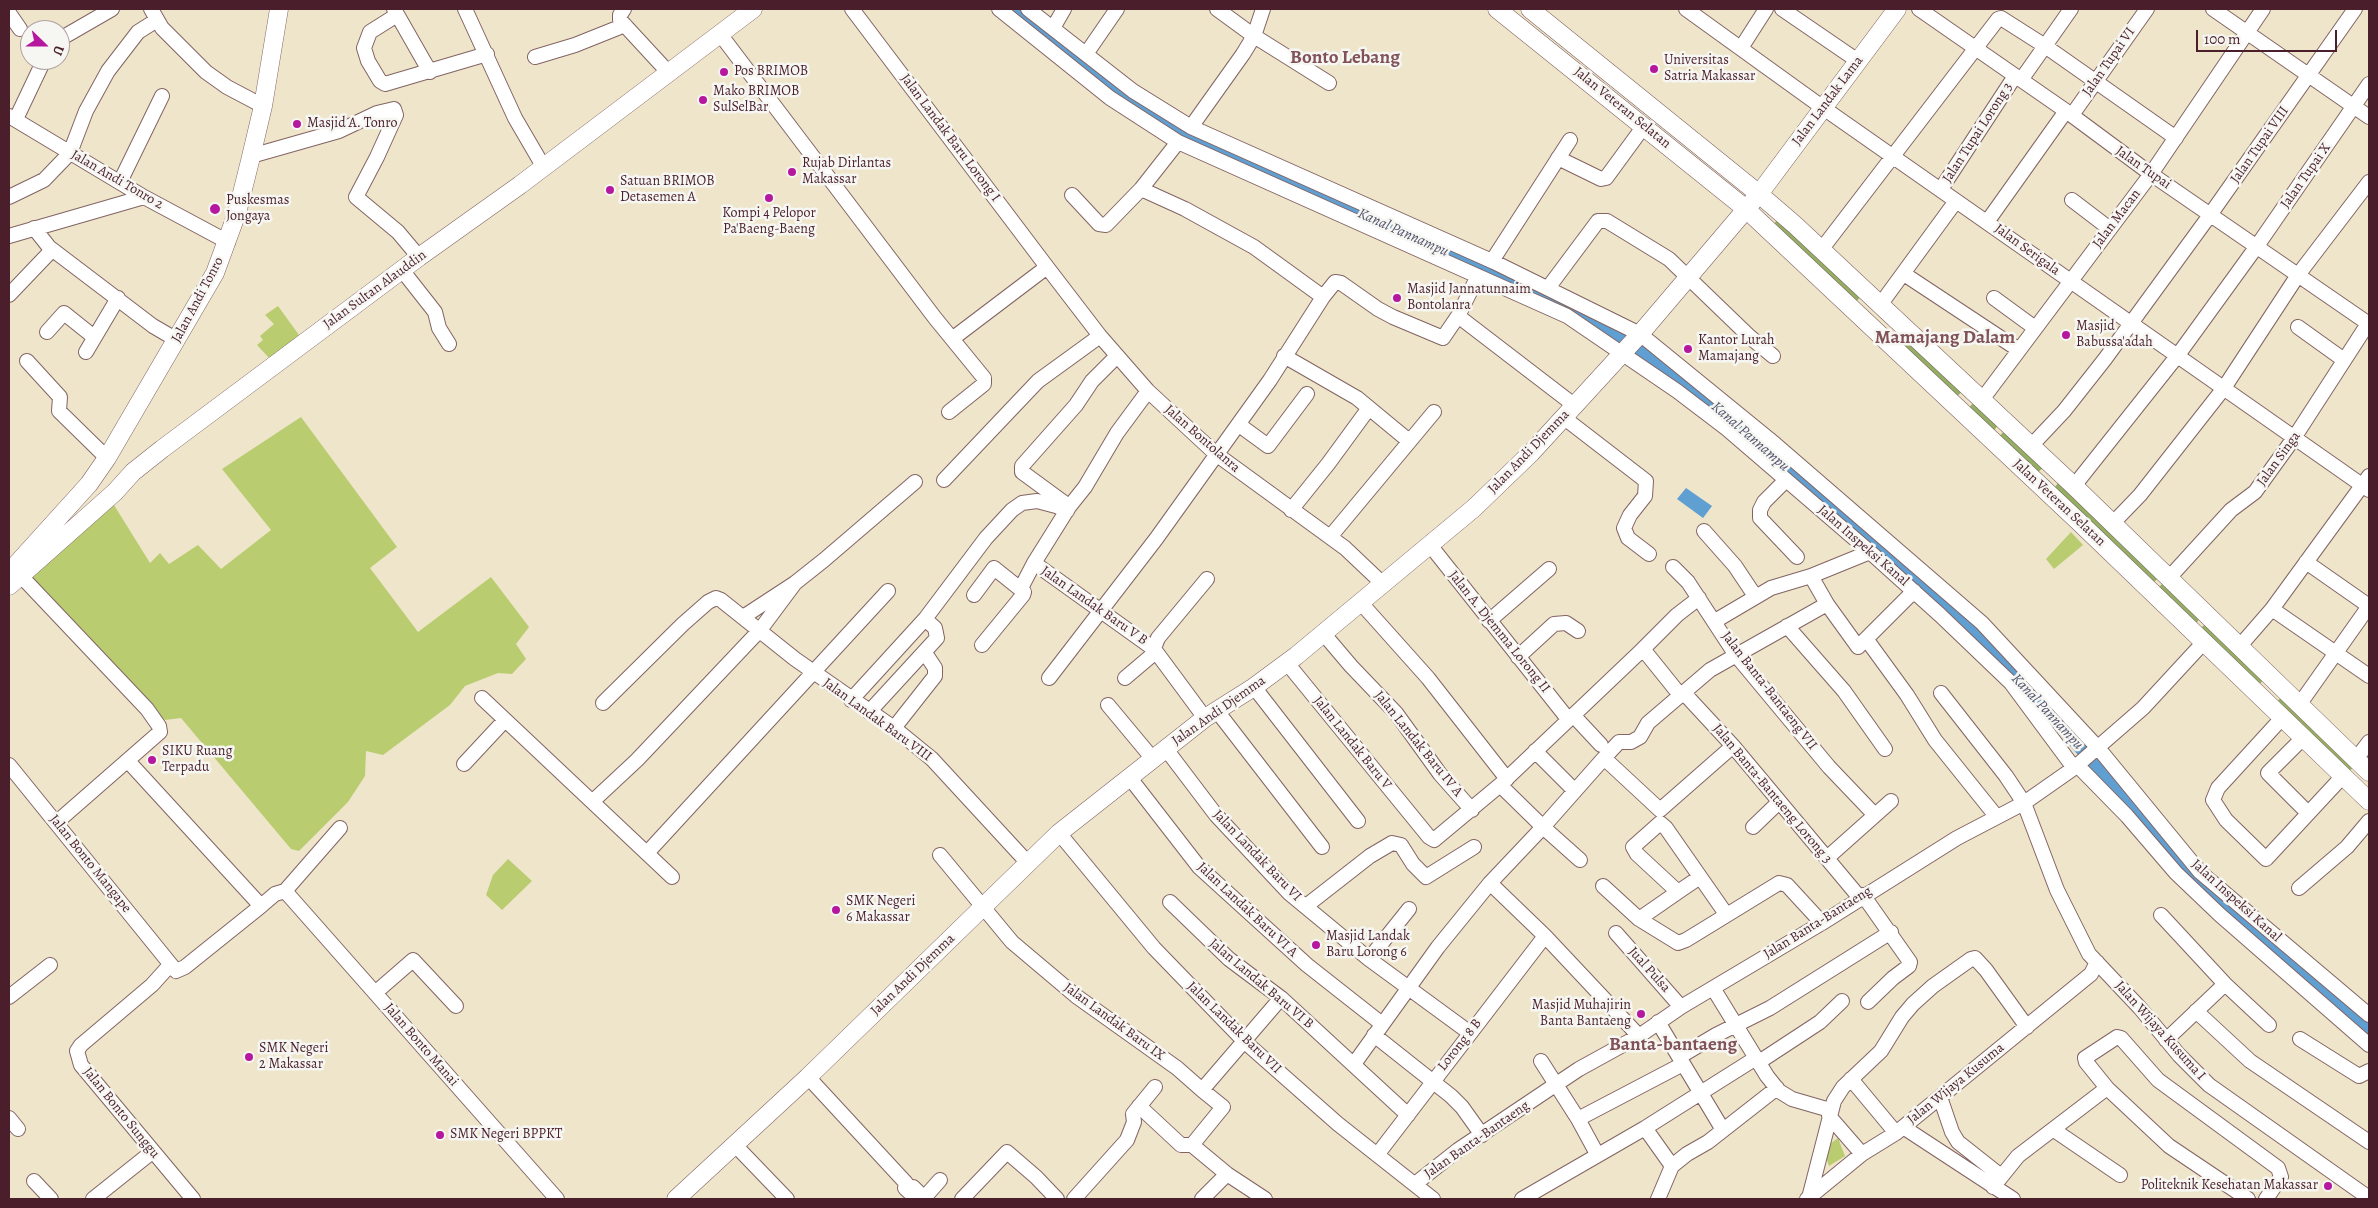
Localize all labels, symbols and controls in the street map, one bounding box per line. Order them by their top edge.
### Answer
north arrow [20,20,70,70]
scale bar [2198,20,2339,52]
street label: Jalan Tupai VI [2079,24,2139,100]
text: 100 m [2204,29,2241,49]
text: U [48,43,69,58]
district label: Bonto Lebang [1290,47,1400,69]
place label: Universitas Satria Makassar [1664,53,1755,85]
street label: Jalan Landak Lama [1789,53,1867,149]
marker: Universitas Satria Makassar [1648,63,1660,75]
place label: Pos BRIMOB [734,64,808,80]
street label: Jalan Veteran Selatan [1570,64,1674,152]
marker: Pos BRIMOB [718,66,730,78]
street label: Jalan Landak Baru Lorong I [897,71,1003,205]
street label: Jalan Tupai Lorong 3 [1939,80,2017,186]
place label: Mako BRIMOB SulSelBar [713,84,799,116]
marker: Mako BRIMOB SulSelBar [697,94,709,106]
street label: Jalan Tupai VIII [2227,103,2293,187]
place label: Masjid A. Tonro [307,116,397,132]
marker: Masjid A. Tonro [291,118,303,130]
street label: Jalan Tupai X [2277,140,2335,212]
street label: Jalan Tupai [2112,143,2174,193]
street label: Jalan Andi Tonro 2 [68,147,166,213]
place label: Rujab Dirlantas Makassar [802,156,891,188]
marker: Rujab Dirlantas Makassar [786,166,798,178]
place label: Satuan BRIMOB Detasemen A [620,174,715,206]
marker: Satuan BRIMOB Detasemen A [604,184,616,196]
street label: Jalan Macan [2089,186,2145,252]
marker: Kompi 4 Pelopor Pa'Baeng-Baeng [763,192,775,204]
place label: Puskesmas Jongaya [226,193,289,226]
marker: Puskesmas Jongaya [208,202,222,216]
water label: Kanal Pannampu [1355,205,1451,261]
place label: Kompi 4 Pelopor Pa'Baeng-Baeng [722,206,816,238]
street label: Jalan Serigala [1991,221,2063,279]
street label: Jalan Sultan Alauddin [320,247,430,333]
street label: Jalan Andi Tonro [168,254,228,346]
place label: Masjid Jannatunnaim Bontolanra [1407,282,1531,314]
marker: Masjid Jannatunnaim Bontolanra [1391,292,1403,304]
place label: Masjid Babussa'adah [2076,319,2153,352]
district label: Mamajang Dalam [1875,327,2015,349]
marker: Masjid Babussa'adah [2060,329,2072,341]
place label: Kantor Lurah Mamajang [1698,333,1774,366]
marker: Kantor Lurah Mamajang [1682,343,1694,355]
water label: Kanal Pannampu [1707,398,1793,476]
street label: Jalan Bontolanra [1161,402,1243,476]
street label: Jalan Andi Djemma [1485,406,1573,498]
street label: Jalan Singa [2254,428,2304,490]
street label: Jalan Veteran Selatan [2009,456,2109,550]
street label: Jalan Inspeksi Kanal [1814,502,1912,590]
street label: Jalan Landak Baru V B [1037,563,1151,649]
street label: Jalan A. Djemma Lorong II [1445,568,1553,696]
street label: Jalan Banta-Bantaeng VII [1718,628,1820,754]
water label: Kanal Pannampu [2007,670,2087,754]
street label: Jalan Andi Djemma [1169,672,1269,750]
street label: Jalan Landak Baru VIII [819,675,935,765]
street label: Jalan Landak Baru IV A [1370,688,1466,800]
street label: Jalan Landak Baru V [1309,693,1395,793]
street label: Jalan Banta-Bantaeng Lorong 3 [1709,721,1835,867]
place label: SIKU Ruang Terpadu [162,744,232,776]
marker: SIKU Ruang Terpadu [146,754,158,766]
street label: Jalan Landak Baru VI [1209,807,1305,905]
street label: Jalan Bonto Mangape [45,812,135,916]
street label: Jalan Inspeksi Kanal [2188,856,2284,946]
street label: Jalan Landak Baru VI A [1193,859,1301,961]
street label: Jalan Banta-Bantaeng [1761,883,1875,963]
place label: SMK Negeri 6 Makassar [846,894,915,926]
marker: SMK Negeri 6 Makassar [830,904,842,916]
place label: Masjid Landak Baru Lorong 6 [1326,929,1410,962]
street label: Jalan Andi Djemma [867,931,959,1019]
street label: Jalan Landak Baru VI B [1205,935,1317,1033]
marker: Masjid Landak Baru Lorong 6 [1310,939,1322,951]
street label: Jual Pulsa [1624,944,1674,996]
street label: Jalan Landak Baru VII [1183,978,1285,1078]
street label: Jalan Wijaya Kusuma I [2111,978,2209,1084]
street label: Jalan Landak Baru IX [1060,980,1168,1064]
place label: Masjid Muhajirin Banta Bantaeng [1532,998,1631,1030]
street label: Jalan Bonto Manai [380,1000,462,1090]
marker: Masjid Muhajirin Banta Bantaeng [1635,1008,1647,1020]
street label: Lorong 8 B [1434,1016,1486,1074]
district label: Banta-bantaeng [1609,1034,1737,1056]
street label: Jalan Wijaya Kusuma [1904,1040,2008,1128]
place label: SMK Negeri 2 Makassar [259,1041,328,1074]
marker: SMK Negeri 2 Makassar [243,1051,255,1063]
street label: Jalan Bonto Sunggu [79,1064,163,1162]
street label: Jalan Banta-Bantaeng [1421,1097,1533,1183]
place label: SMK Negeri BPPKT [450,1127,562,1143]
marker: SMK Negeri BPPKT [434,1129,446,1141]
place label: Politeknik Kesehatan Makassar [2141,1178,2318,1194]
marker: Politeknik Kesehatan Makassar [2322,1180,2334,1192]

